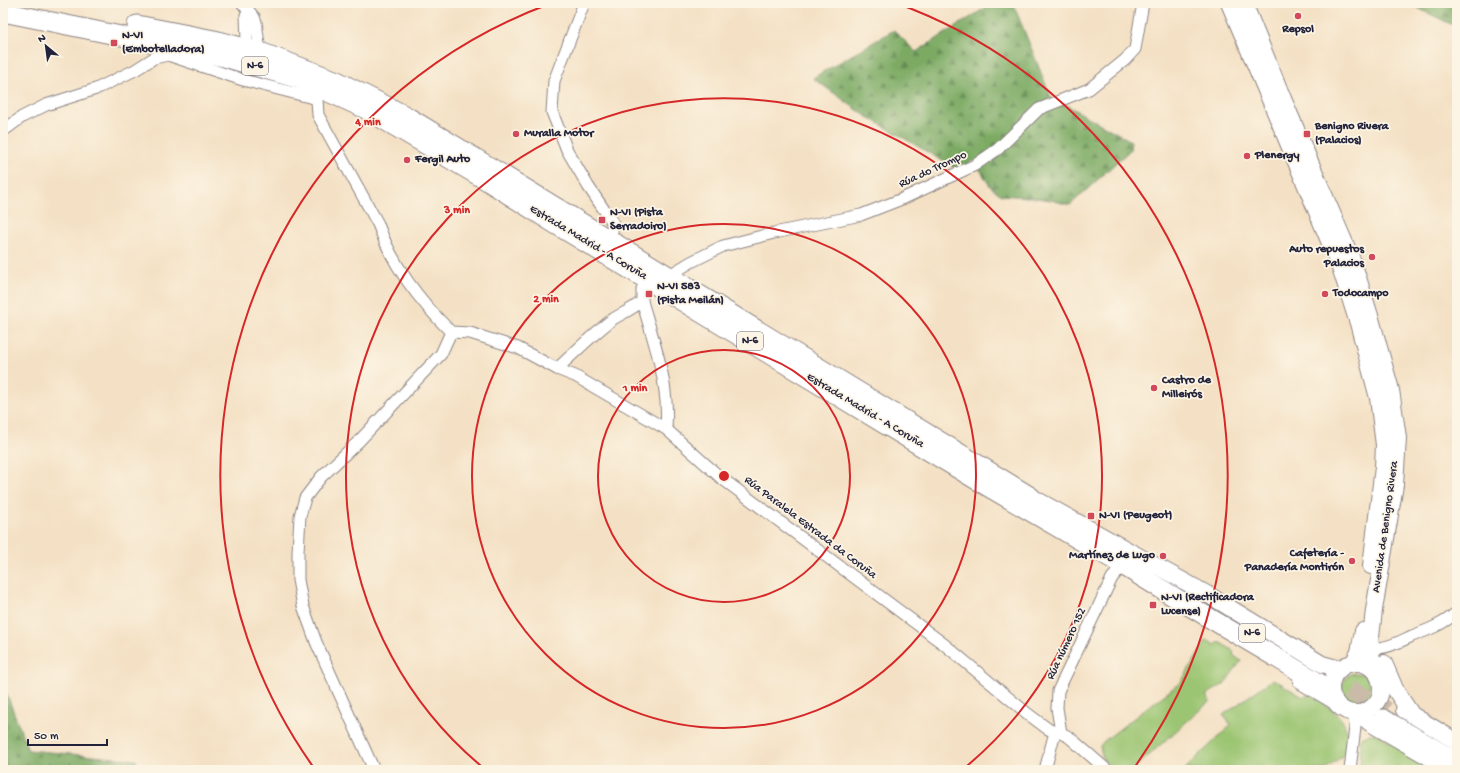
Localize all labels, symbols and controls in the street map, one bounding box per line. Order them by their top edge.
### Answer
marker: Repsol [1293,11,1303,21]
place label: Repsol [1281,23,1314,37]
north arrow [26,26,66,66]
place label: N-VI (Embotelladora) [122,29,205,57]
text: N [36,32,48,46]
marker: N-VI (Embotelladora) [109,38,119,48]
road number: N-6 [242,57,268,75]
text: 4 min [354,116,381,130]
place label: Benigno Rivera (Palacios) [1314,120,1390,148]
place label: Muralla Motor [524,127,595,141]
marker: Muralla Motor [511,129,521,139]
marker: Benigno Rivera (Palacios) [1302,129,1312,139]
street label: Rúa do Trompo [897,148,969,192]
place label: Plenergy [1254,149,1299,163]
marker: Plenergy [1242,151,1252,161]
place label: Fergil Auto [414,153,471,167]
marker: Fergil Auto [402,155,412,165]
street label: Estrada Madrid - A Coruña [527,202,650,284]
text: 3 min [443,204,470,218]
place label: N-VI (Pista Serradoiro) [610,206,667,234]
marker: N-VI (Pista Serradoiro) [597,215,607,225]
place label: Auto repuestos Palacios [1288,243,1365,271]
marker: Auto repuestos Palacios [1367,252,1377,262]
place label: N-VI 583 (Pista Meilán) [657,280,724,308]
place label: Todocampo [1332,287,1389,301]
marker: N-VI 583 (Pista Meilán) [644,289,654,299]
marker: Todocampo [1320,289,1330,299]
text: 2 min [533,293,559,307]
road number: N-6 [737,332,763,350]
street label: Estrada Madrid - A Coruña [804,370,927,452]
place label: Castro de Milleirós [1161,374,1212,402]
text: 1 min [622,382,648,396]
marker: Castro de Milleirós [1149,383,1159,393]
street label: Avenida de Benigno Rivera [1370,460,1402,594]
centre of rings [717,469,731,483]
street label: Rúa Paralela Estrada da Coruña [741,474,879,583]
place label: N-VI (Peugeot) [1099,509,1172,523]
marker: N-VI (Peugeot) [1086,511,1096,521]
place label: Cafetería - Panadería Montirón [1244,547,1344,575]
place label: Martínez de Lugo [1069,549,1156,563]
marker: Martínez de Lugo [1158,551,1168,561]
marker: Cafetería - Panadería Montirón [1347,556,1357,566]
place label: N-VI (Rectificadora Lucense) [1161,591,1255,619]
marker: N-VI (Rectificadora Lucense) [1148,600,1158,610]
street label: Rúa número 152 [1044,606,1090,682]
road number: N-6 [1239,624,1265,642]
scale bar [28,721,107,747]
text: 50 m [34,730,59,744]

